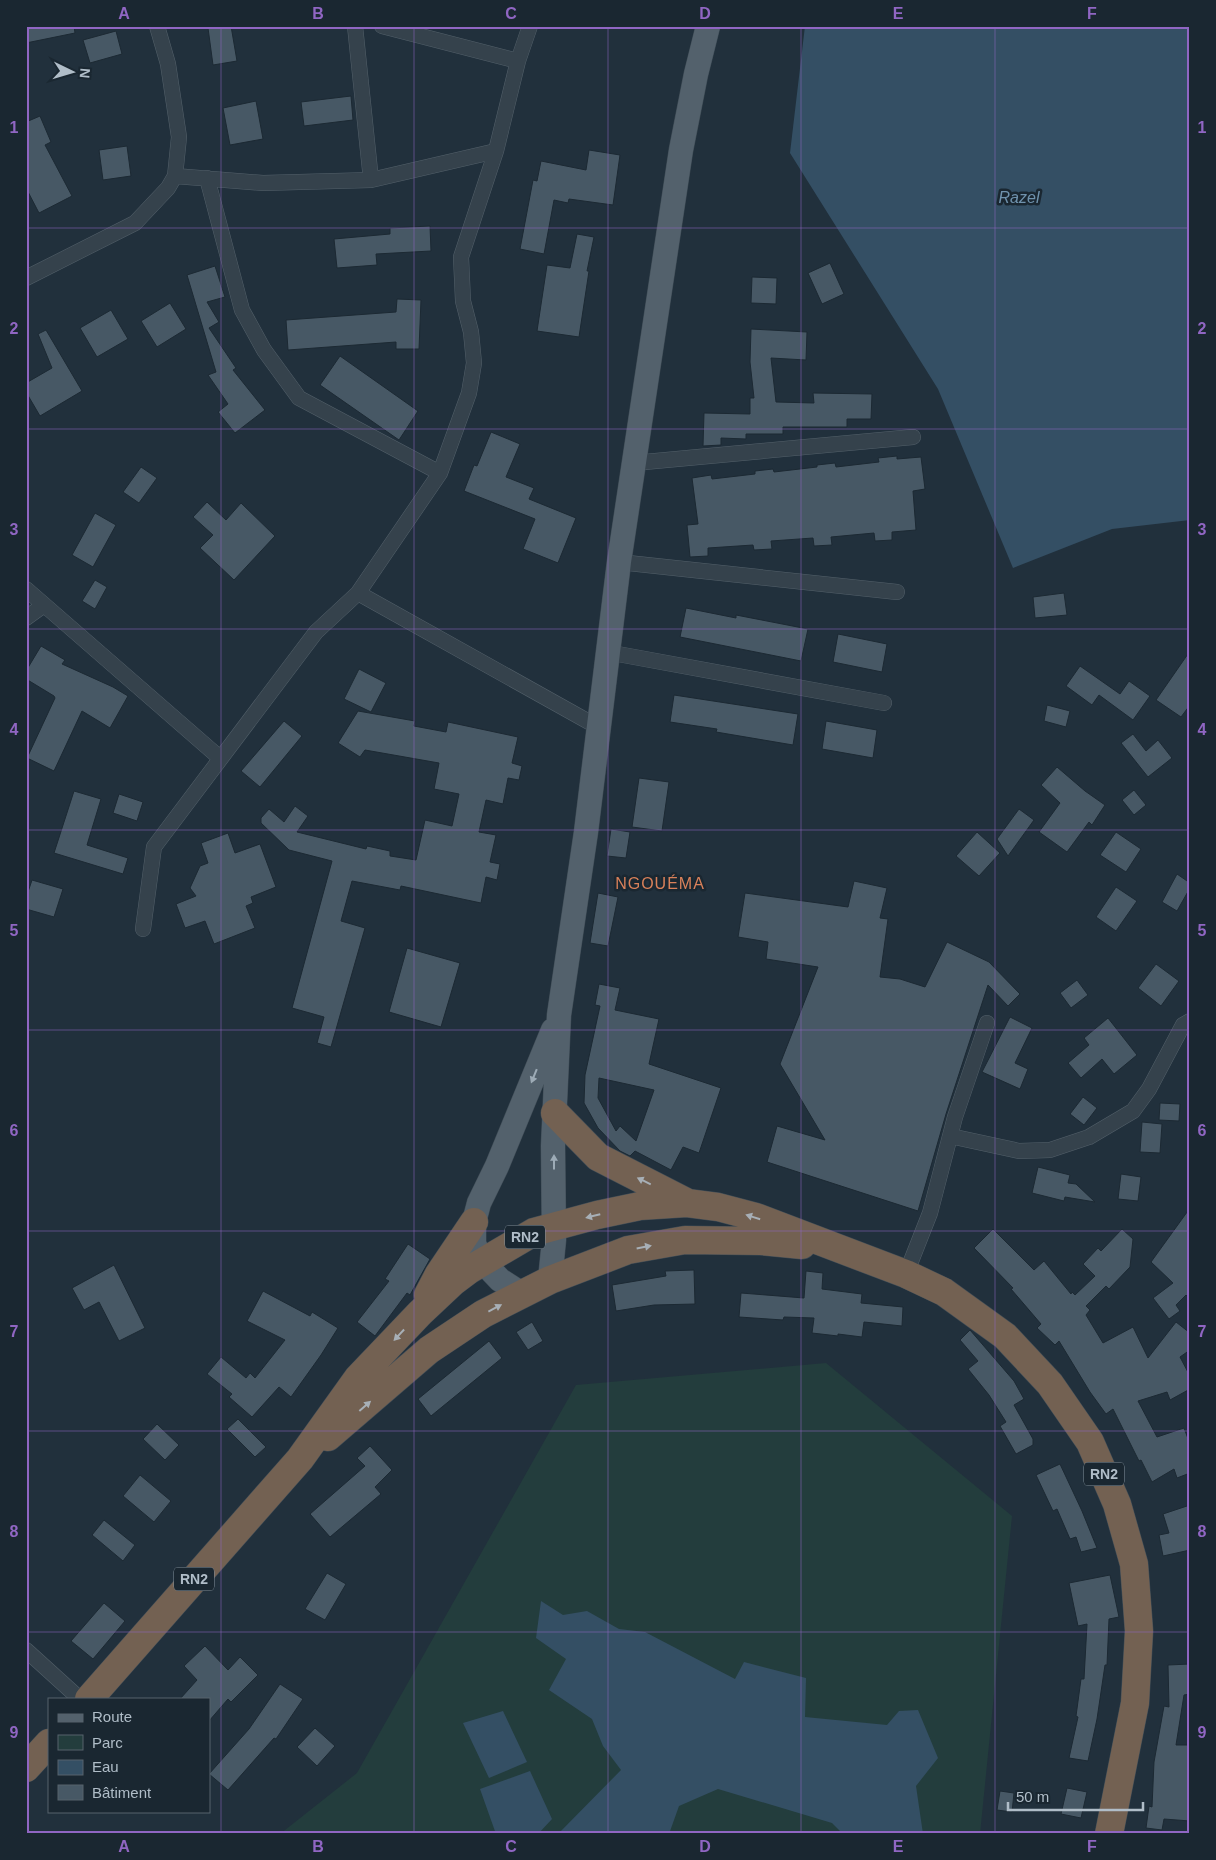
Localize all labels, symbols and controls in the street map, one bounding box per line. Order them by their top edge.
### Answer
text: A [118,5,130,22]
text: B [312,5,324,22]
text: C [505,5,517,22]
text: D [699,5,711,22]
text: E [893,5,904,22]
text: F [1087,5,1097,22]
north arrow [48,48,98,98]
text: N [77,67,93,79]
text: 1 [10,119,19,136]
text: 1 [1198,119,1207,136]
water label: Razel [999,189,1040,206]
text: 2 [10,320,19,337]
text: 2 [1198,320,1207,337]
text: 3 [10,521,19,538]
text: 3 [1198,521,1207,538]
text: 4 [10,721,19,738]
text: 4 [1198,721,1207,738]
district label: NGOUÉMA [615,874,705,892]
text: 5 [10,922,19,939]
text: 5 [1198,922,1207,939]
one-way arrow [530,1069,538,1084]
text: 6 [10,1122,19,1139]
text: 6 [1198,1122,1207,1139]
one-way arrow [550,1153,558,1169]
one-way arrow [636,1177,651,1185]
one-way arrow [586,1212,601,1220]
one-way arrow [745,1212,760,1220]
road number: RN2 [505,1226,545,1248]
one-way arrow [637,1243,652,1251]
one-way arrow [487,1304,502,1312]
text: 7 [10,1323,19,1340]
text: 7 [1198,1323,1207,1340]
one-way arrow [393,1329,405,1341]
one-way arrow [359,1400,371,1412]
road number: RN2 [1084,1462,1124,1486]
text: 8 [10,1523,19,1540]
text: 8 [1198,1523,1207,1540]
road number: RN2 [174,1568,214,1590]
legend [48,1698,210,1812]
text: Route [92,1708,132,1725]
text: 9 [10,1724,19,1741]
text: 9 [1198,1724,1207,1741]
text: Parc [92,1734,123,1751]
text: Eau [92,1758,119,1775]
scale bar [1008,1780,1144,1812]
text: Bâtiment [92,1784,152,1801]
text: 50 m [1016,1788,1049,1805]
text: A [118,1838,130,1855]
text: B [312,1838,324,1855]
text: C [505,1838,517,1855]
text: D [699,1838,711,1855]
text: E [893,1838,904,1855]
text: F [1087,1838,1097,1855]

